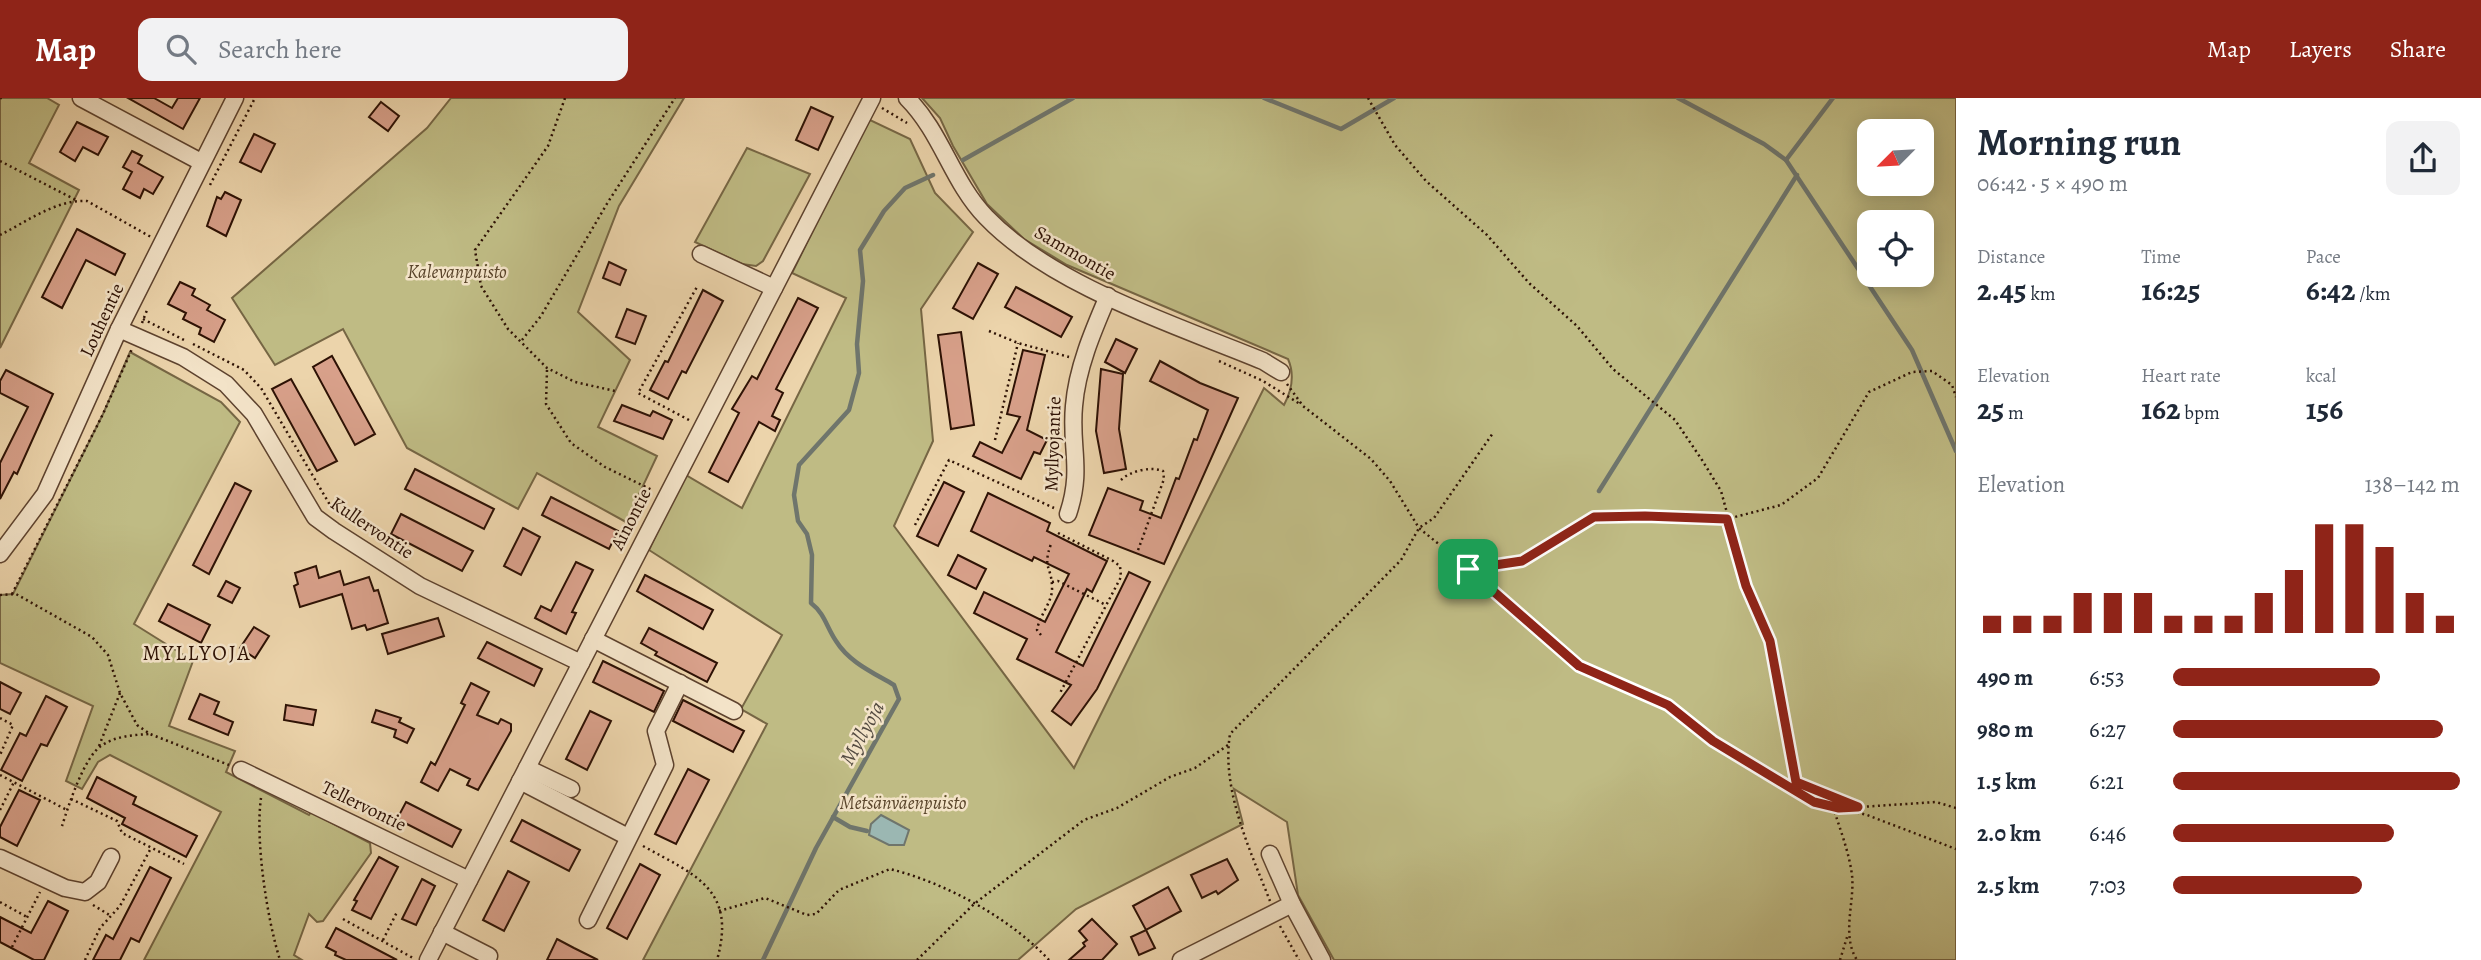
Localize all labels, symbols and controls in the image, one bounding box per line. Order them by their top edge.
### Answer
search box [138,18,628,81]
text: Map [35,27,96,72]
icon: search [162,30,200,68]
text: Search here [218,32,342,67]
text: Map [2207,33,2251,65]
text: Layers [2289,33,2352,65]
text: Share [2390,33,2446,65]
text: Morning run [1977,116,2181,168]
north arrow [1857,119,1934,196]
map controls [1857,119,1934,287]
button: share [2386,121,2460,195]
text: 06:42 · 5 × 490 m [1977,168,2128,199]
button: locate [1857,210,1934,287]
street label: Sammontie [1029,219,1121,287]
text: Distance [1977,244,2045,270]
text: Time [2141,244,2181,270]
text: Pace [2306,244,2341,270]
park label: Kalevanpuisto [407,259,507,285]
text: 2.45 [1977,270,2027,310]
text: 16:25 [2141,270,2201,310]
text: 6:42 [2306,270,2355,310]
street label: Louhentie [74,279,130,361]
text: km [2027,281,2056,307]
text: /km [2355,281,2391,307]
text: Elevation [1977,363,2050,389]
text: Heart rate [2141,363,2221,389]
text: kcal [2306,363,2336,389]
text: 25 [1977,389,2004,429]
text: 162 [2141,389,2181,429]
text: 156 [2306,389,2343,429]
street label: Myllyojantie [1038,396,1068,492]
text: m [2004,400,2024,426]
text: bpm [2181,400,2220,426]
text: Elevation [1977,469,2065,500]
text: 138–142 m [2365,469,2460,500]
street label: Ainontie [604,483,658,555]
street label: Kullervontie [325,491,419,565]
pin [1438,539,1498,599]
icon: arrive [1449,550,1487,588]
district label: MYLLYOJA [142,639,252,667]
text: 490 m [1977,662,2033,693]
text: 6:53 [2089,662,2125,693]
water label: Myllyoja [833,696,891,770]
text: 980 m [1977,714,2034,745]
text: 6:27 [2089,714,2126,745]
text: 1.5 km [1977,766,2037,797]
text: 6:21 [2089,766,2124,797]
street label: Tellervontie [317,774,411,838]
park label: Metsänväenpuisto [840,790,967,816]
text: 2.0 km [1977,818,2041,849]
text: 6:46 [2089,818,2126,849]
text: 2.5 km [1977,870,2039,901]
text: 7:03 [2089,870,2126,901]

